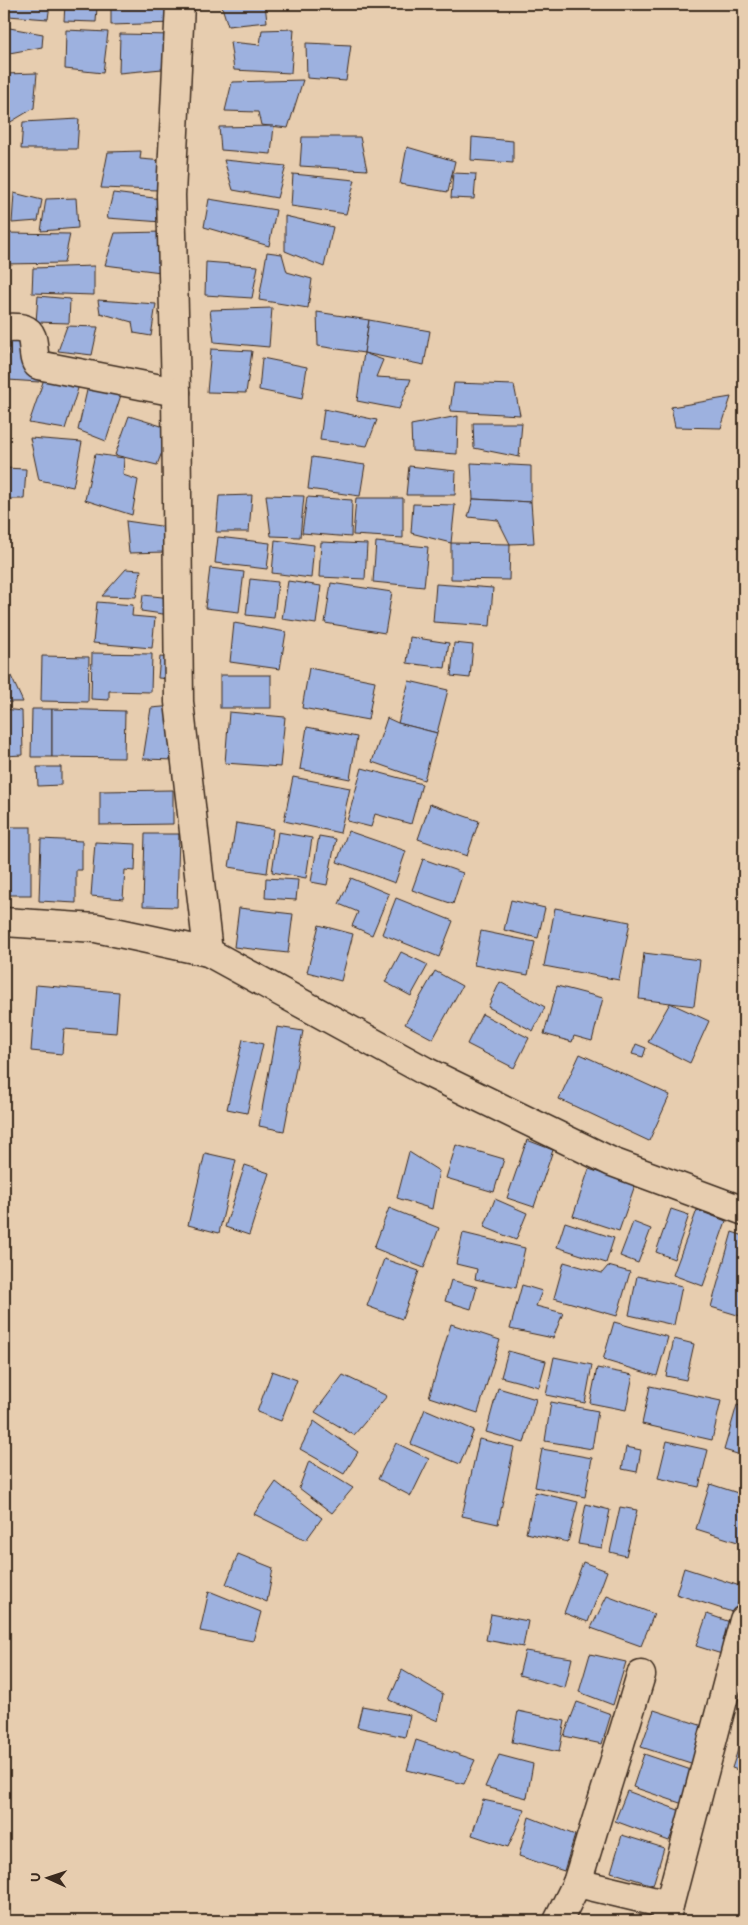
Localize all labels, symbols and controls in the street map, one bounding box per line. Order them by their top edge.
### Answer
north arrow [22,1852,72,1902]
text: U [27,1872,44,1882]

